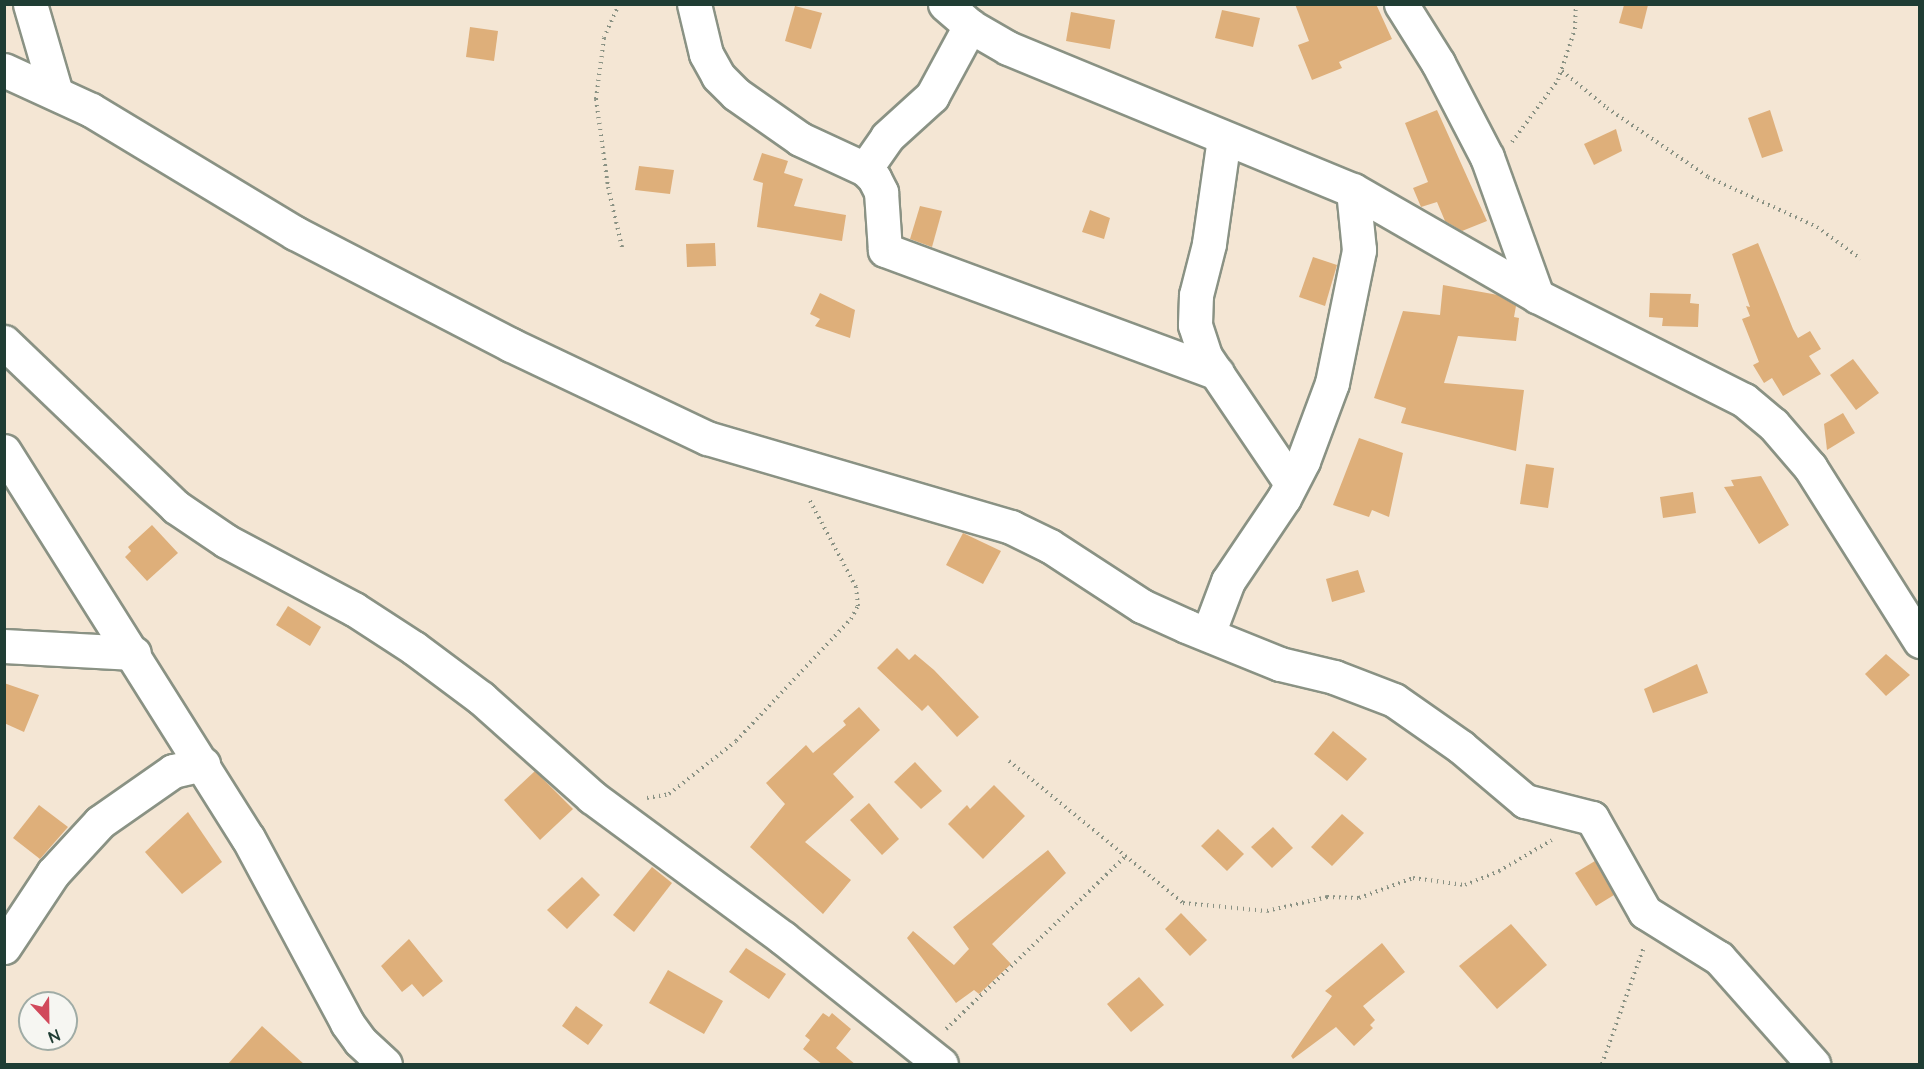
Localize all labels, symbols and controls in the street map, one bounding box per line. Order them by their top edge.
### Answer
north arrow [18,991,78,1051]
text: N [45,1024,63,1048]

